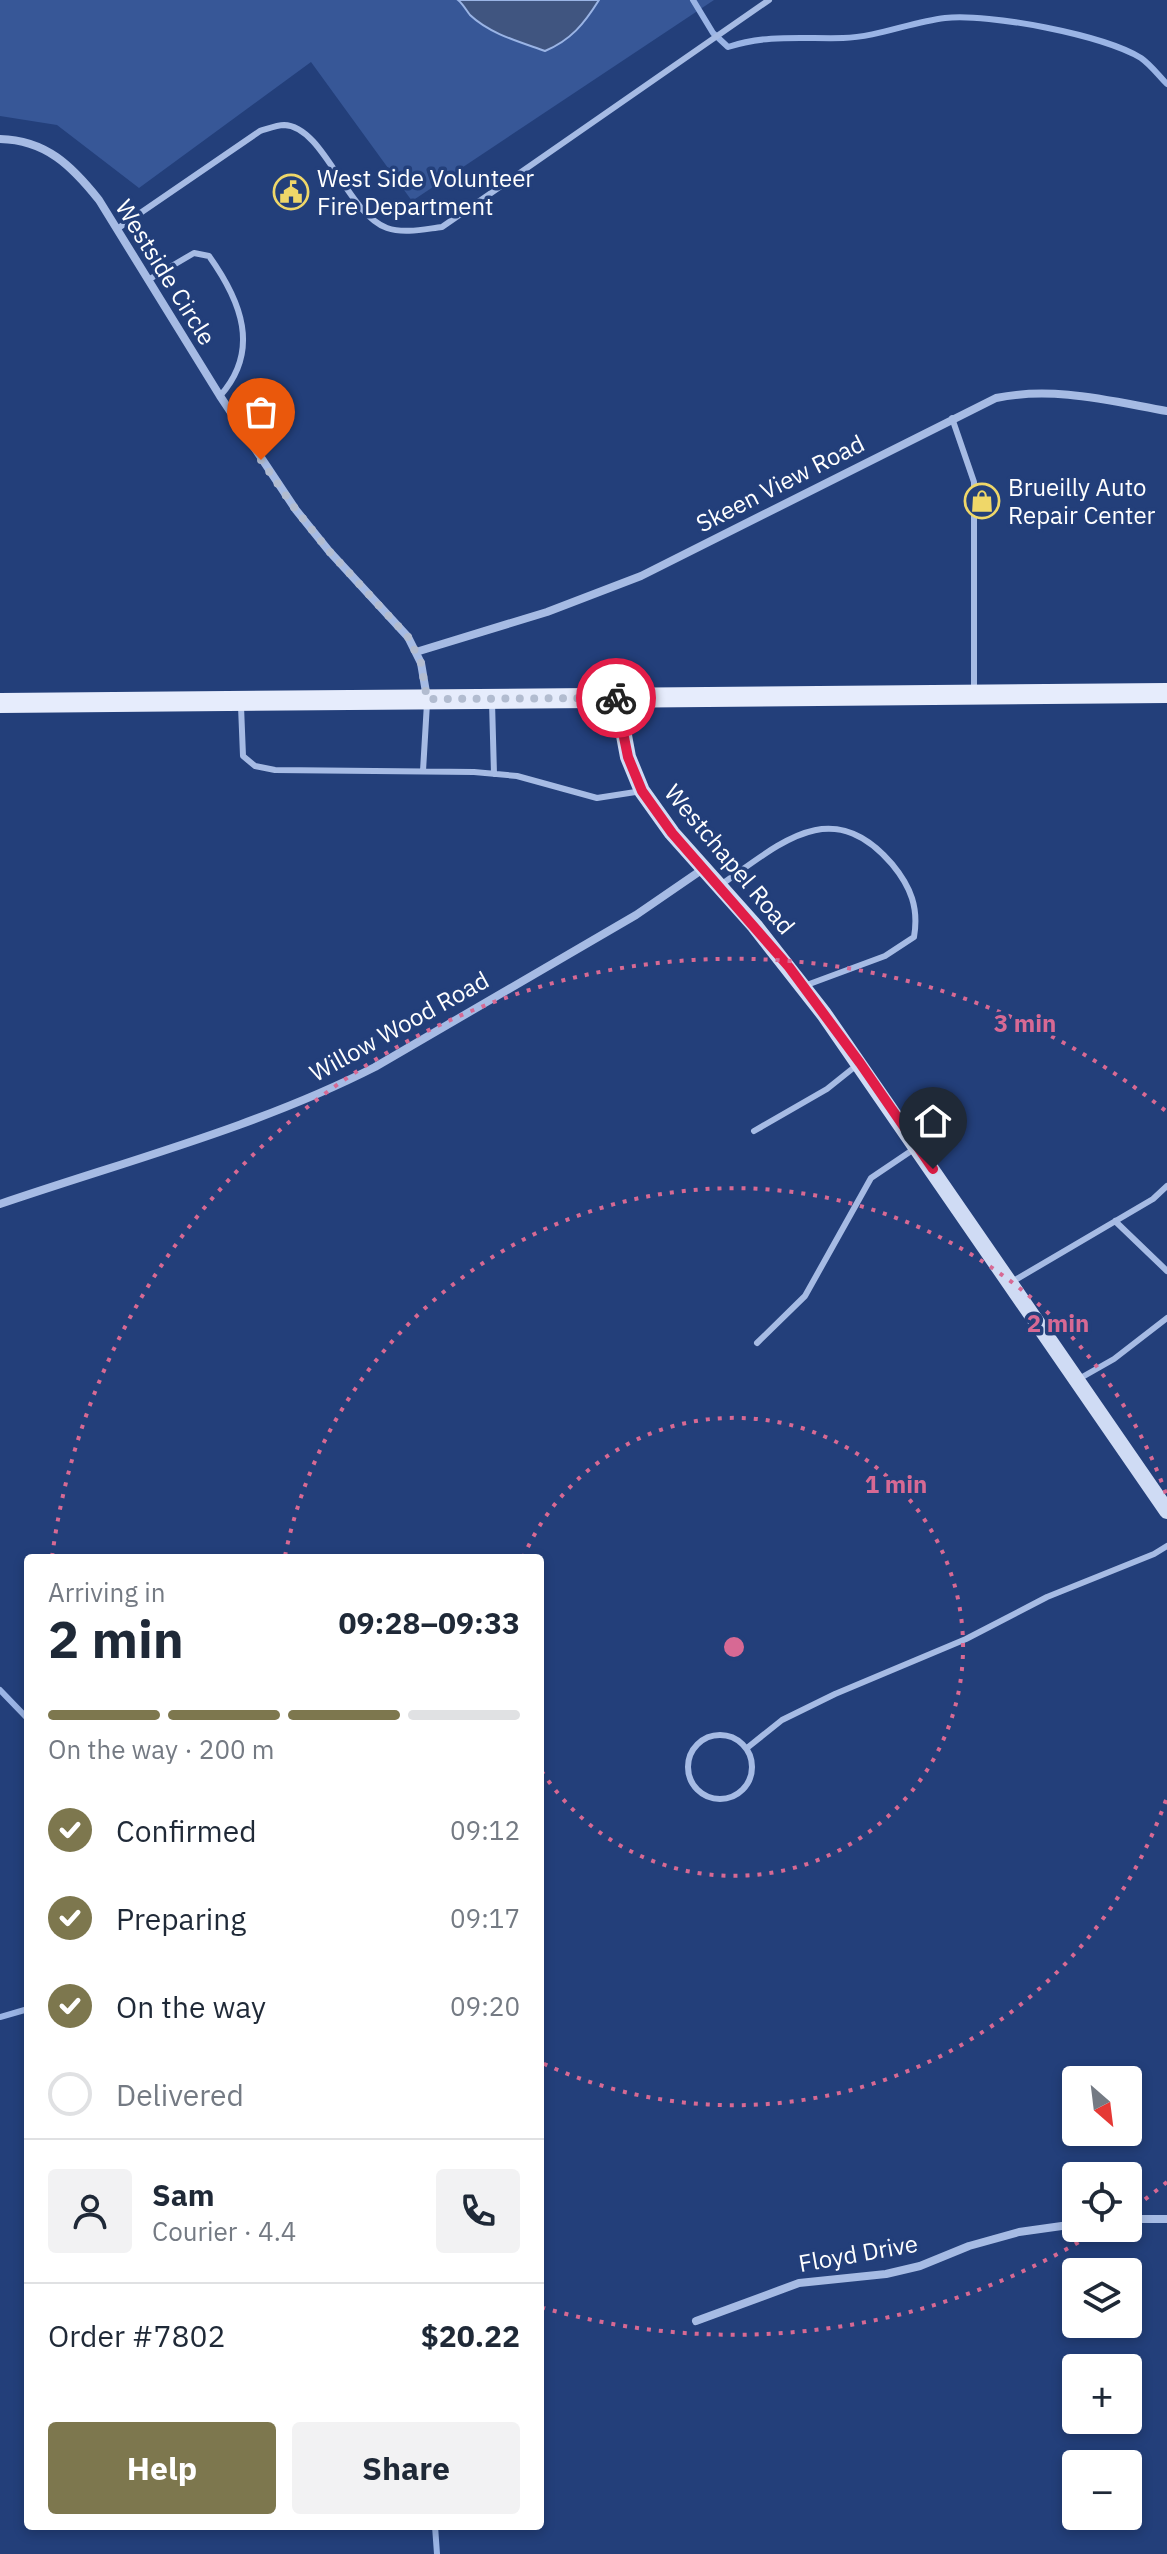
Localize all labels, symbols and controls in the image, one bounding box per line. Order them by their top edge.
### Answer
place label: West Side Volunteer Fire Department [317,162,534,222]
public building icon: West Side Volunteer Fire Department [272,173,310,211]
street label: Westside Circle [108,193,224,351]
pin [227,378,295,460]
icon: bag [239,390,283,434]
street label: Skeen View Road [690,427,870,539]
place label: Brueilly Auto Repair Center [1008,471,1156,531]
shop icon: Brueilly Auto Repair Center [963,482,1001,520]
courier [576,658,656,738]
icon: bike [594,676,638,720]
street label: Westchapel Road [658,777,802,941]
street label: Willow Wood Road [304,963,494,1089]
text: 3 min [994,1007,1056,1039]
pin [899,1087,967,1169]
icon: home [911,1099,955,1143]
text: 2 min [1027,1307,1089,1339]
text: 1 min [865,1468,927,1500]
text: Arriving in [48,1575,165,1609]
text: 09:28–09:33 [339,1603,520,1642]
text: 2 min [48,1605,184,1672]
centre of rings [720,1633,748,1661]
text: On the way · 200 m [48,1732,274,1766]
icon: check [48,1808,92,1852]
text: Confirmed [116,1811,257,1850]
text: 09:12 [450,1813,520,1847]
icon: check [48,1896,92,1940]
text: Preparing [116,1899,246,1938]
text: 09:17 [450,1901,520,1935]
icon: check [48,1984,92,2028]
text: On the way [116,1987,266,2026]
text: 09:20 [450,1989,520,2023]
north arrow [1062,2066,1142,2146]
map controls [1062,2066,1142,2530]
text: Delivered [116,2075,244,2114]
button: locate [1062,2162,1142,2242]
button: person [48,2169,132,2253]
button: phone [436,2169,520,2253]
text: Sam [152,2175,215,2214]
text: Courier · 4.4 [152,2214,296,2248]
street label: Floyd Drive [796,2227,920,2279]
button: layers [1062,2258,1142,2338]
text: Order #7802 [48,2316,225,2355]
text: $20.22 [421,2316,520,2355]
button: + [1062,2354,1142,2434]
button: Help [48,2422,276,2514]
button: Share [292,2422,520,2514]
button: − [1062,2450,1142,2530]

